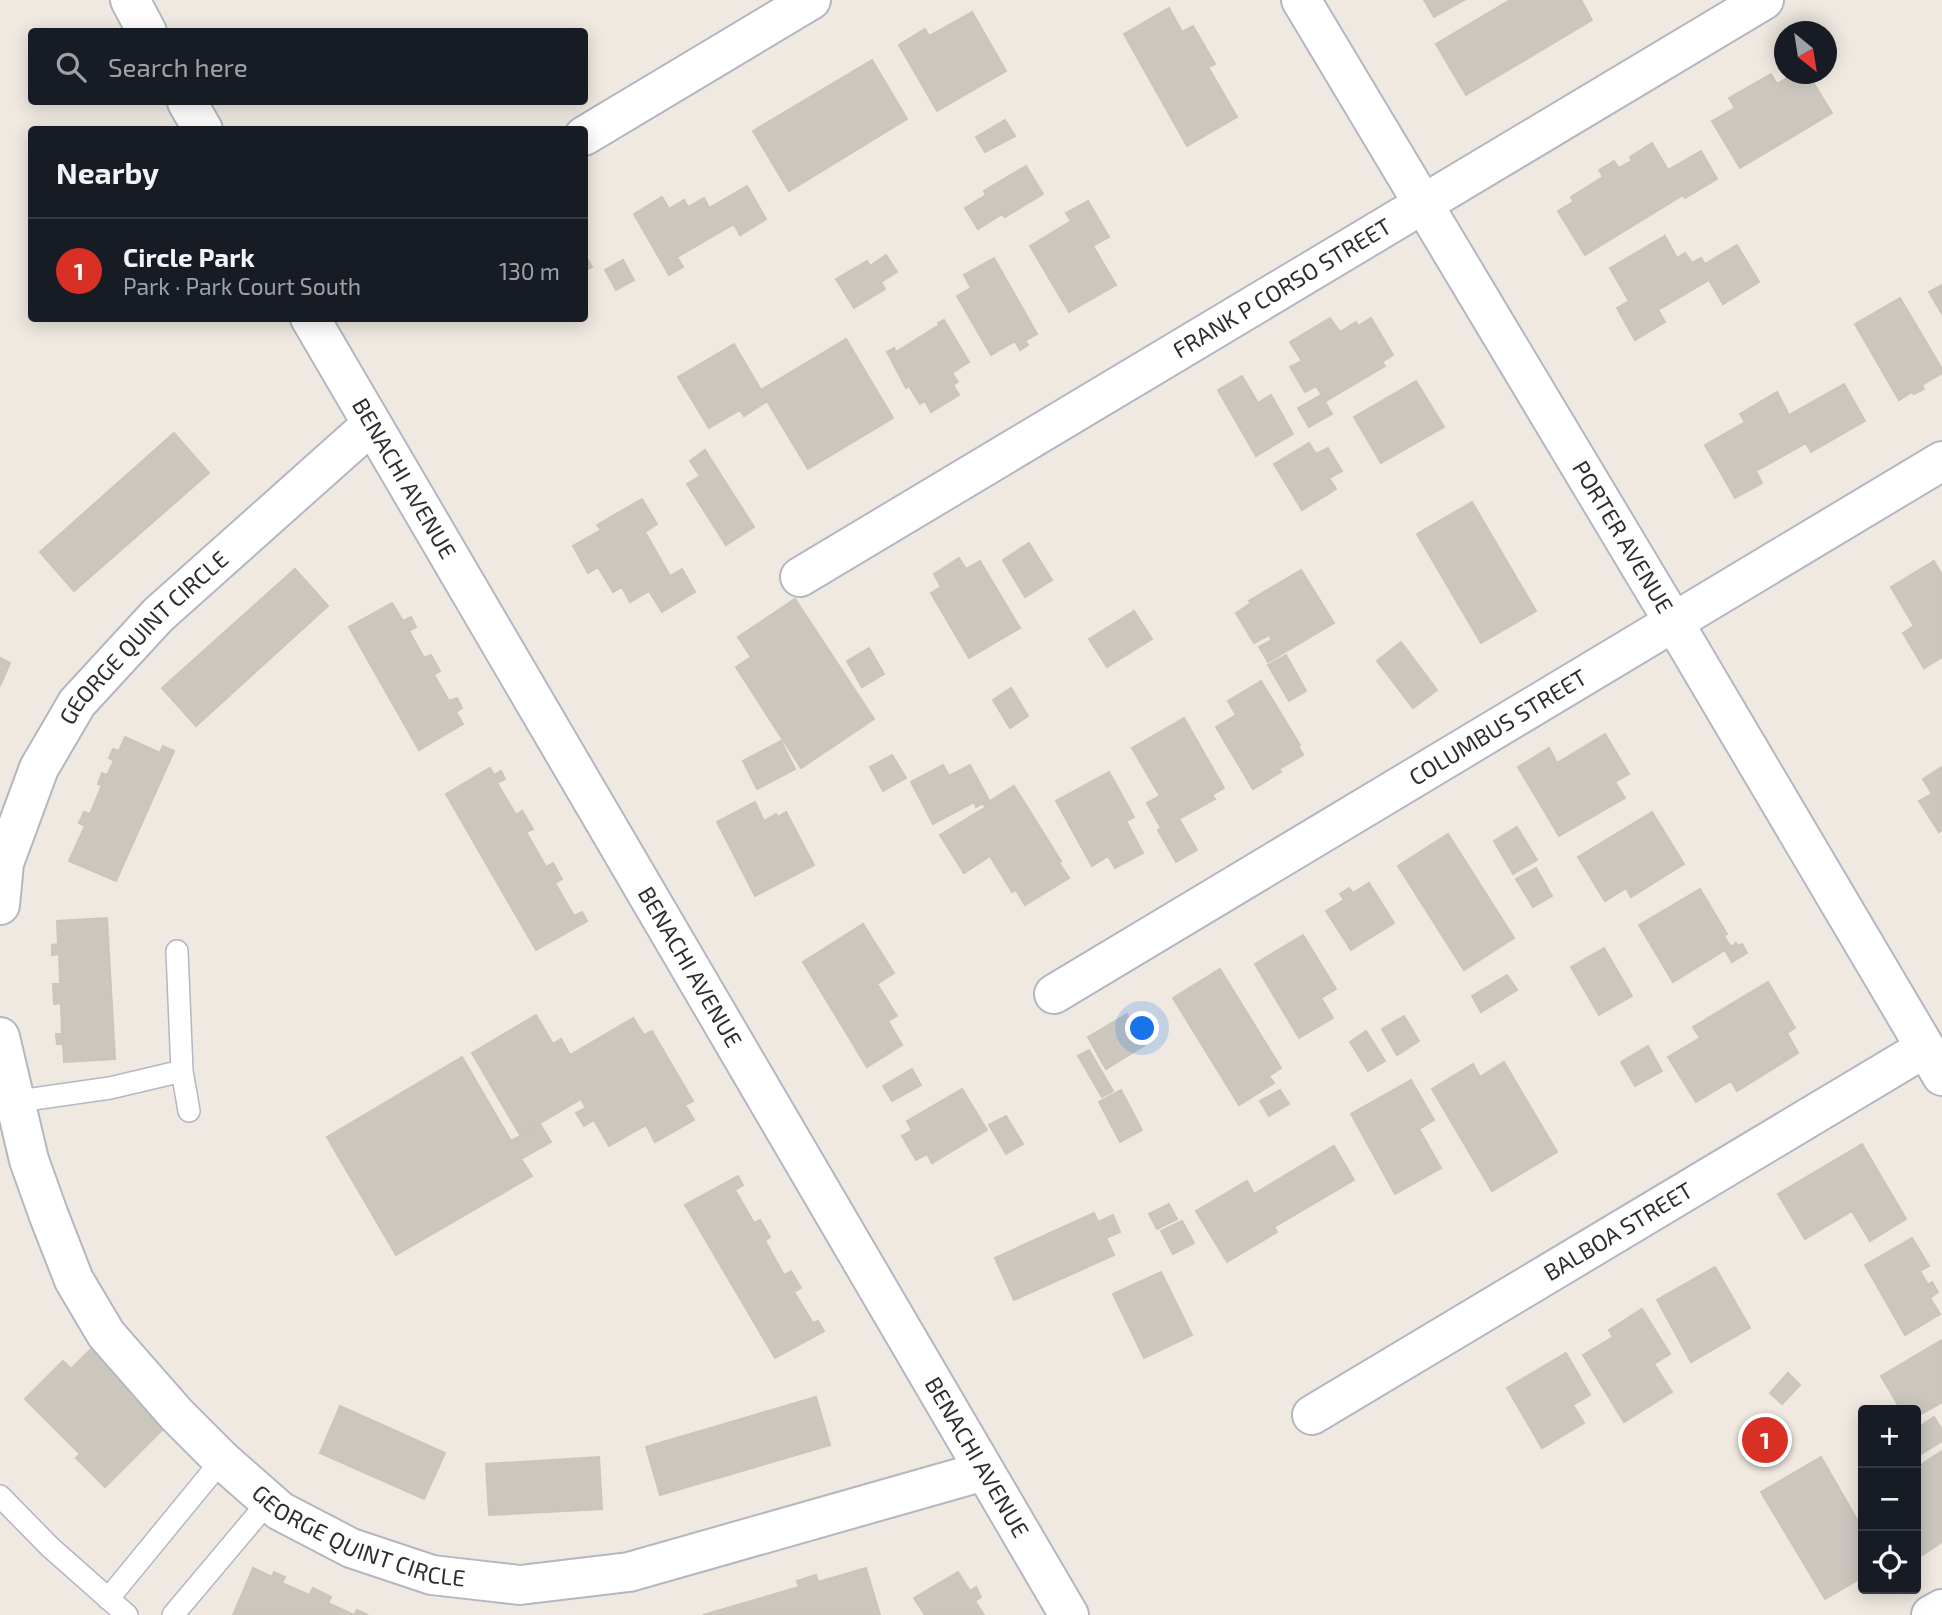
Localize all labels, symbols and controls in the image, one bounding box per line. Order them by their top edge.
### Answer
north arrow [1774,21,1837,84]
search box [28,28,588,105]
icon: search [52,48,90,86]
text: Search here [108,51,248,82]
text: Nearby [56,154,159,190]
street label: FRANK P CORSO STREET [1167,211,1396,364]
text: Circle Park [123,241,255,272]
text: 1 [74,257,84,285]
text: 130 m [499,257,560,285]
text: Park · Park Court South [123,272,361,300]
street label: BENACHI AVENUE [347,393,463,563]
street label: PORTER AVENUE [1567,455,1680,618]
street label: GEORGE QUINT CIRCLE [53,544,233,729]
street label: COLUMBUS STREET [1404,662,1592,791]
street label: BENACHI AVENUE [633,881,749,1052]
your location [1125,1011,1159,1045]
street label: BALBOA STREET [1538,1175,1697,1286]
street label: BENACHI AVENUE [920,1371,1035,1542]
map controls [1858,1405,1921,1594]
button: + [1858,1405,1921,1468]
pin: 1 [1742,1414,1788,1466]
button: − [1858,1468,1921,1531]
street label: GEORGE QUINT CIRCLE [247,1478,467,1592]
button: locate [1858,1531,1921,1594]

